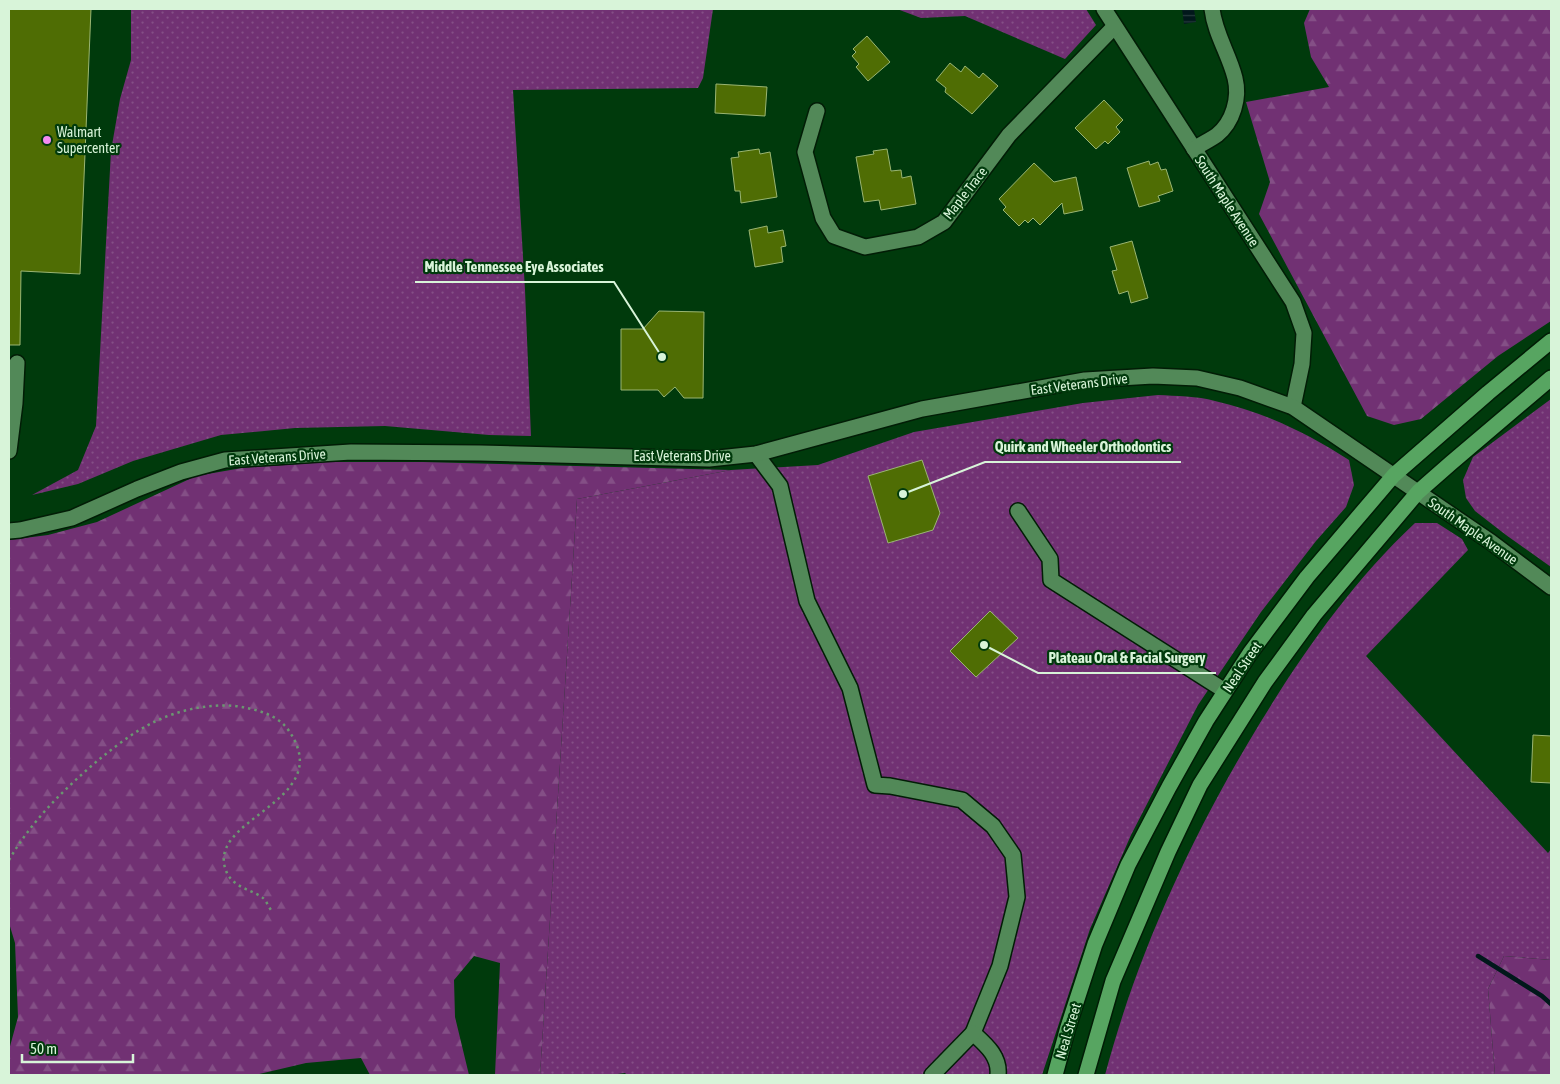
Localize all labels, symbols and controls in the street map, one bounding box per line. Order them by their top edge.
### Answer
place label: Walmart Supercenter [57,124,120,156]
marker: Walmart Supercenter [41,134,53,146]
street label: South Maple Avenue [1192,153,1262,249]
street label: Maple Trace [940,164,990,222]
callout: Middle Tennessee Eye Associates [415,252,614,282]
text: Middle Tennessee Eye Associates [425,258,604,275]
street label: East Veterans Drive [1030,370,1128,398]
callout: Quirk and Wheeler Orthodontics [985,432,1181,462]
text: Quirk and Wheeler Orthodontics [995,438,1172,455]
street label: East Veterans Drive [228,446,326,468]
street label: East Veterans Drive [633,448,731,464]
street label: South Maple Avenue [1425,494,1521,568]
street label: Neal Street [1219,639,1265,695]
callout: Plateau Oral & Facial Surgery [1038,643,1216,673]
text: Plateau Oral & Facial Surgery [1048,649,1206,666]
street label: Neal Street [1052,1001,1084,1061]
scale bar [22,1032,134,1064]
text: 50 m [30,1040,57,1057]

